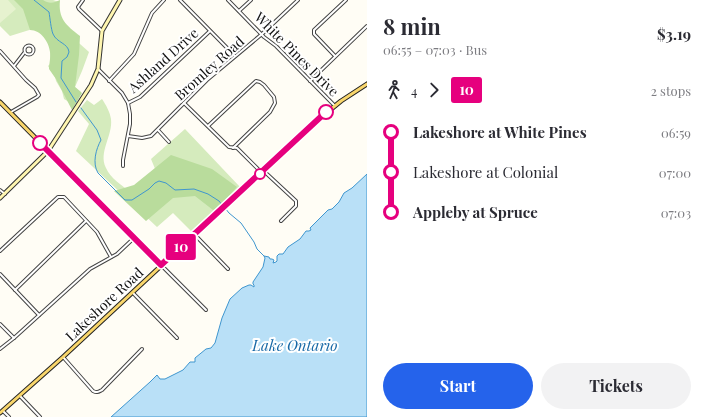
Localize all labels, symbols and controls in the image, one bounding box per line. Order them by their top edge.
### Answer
street label: White Pines Drive [250,7,343,100]
text: 8 min [383,11,441,41]
street label: Ashland Drive [123,23,202,97]
text: $3.19 [657,24,691,44]
street label: Bromley Road [170,32,248,104]
text: 06:55 – 07:03 · Bus [383,41,487,58]
icon: walk [383,79,405,101]
icon: forward [423,79,445,101]
text: 10 [459,80,474,99]
text: 4 [411,82,417,99]
text: 2 stops [651,82,691,99]
unlabelled marker [318,104,334,120]
text: Lakeshore at White Pines [413,122,587,142]
text: 06:59 [661,124,691,141]
unlabelled marker [32,135,48,151]
text: Lakeshore at Colonial [413,162,558,182]
text: 07:00 [659,164,691,181]
unlabelled marker [254,168,266,180]
text: Appleby at Spruce [413,202,538,222]
text: 07:03 [661,204,691,221]
line badge: 10 [163,234,199,260]
text: 10 [174,237,188,256]
street label: Lakeshore Road [61,263,147,345]
water label: Lake Ontario [251,335,338,355]
button: Start [383,363,533,409]
button: Tickets [541,363,691,409]

